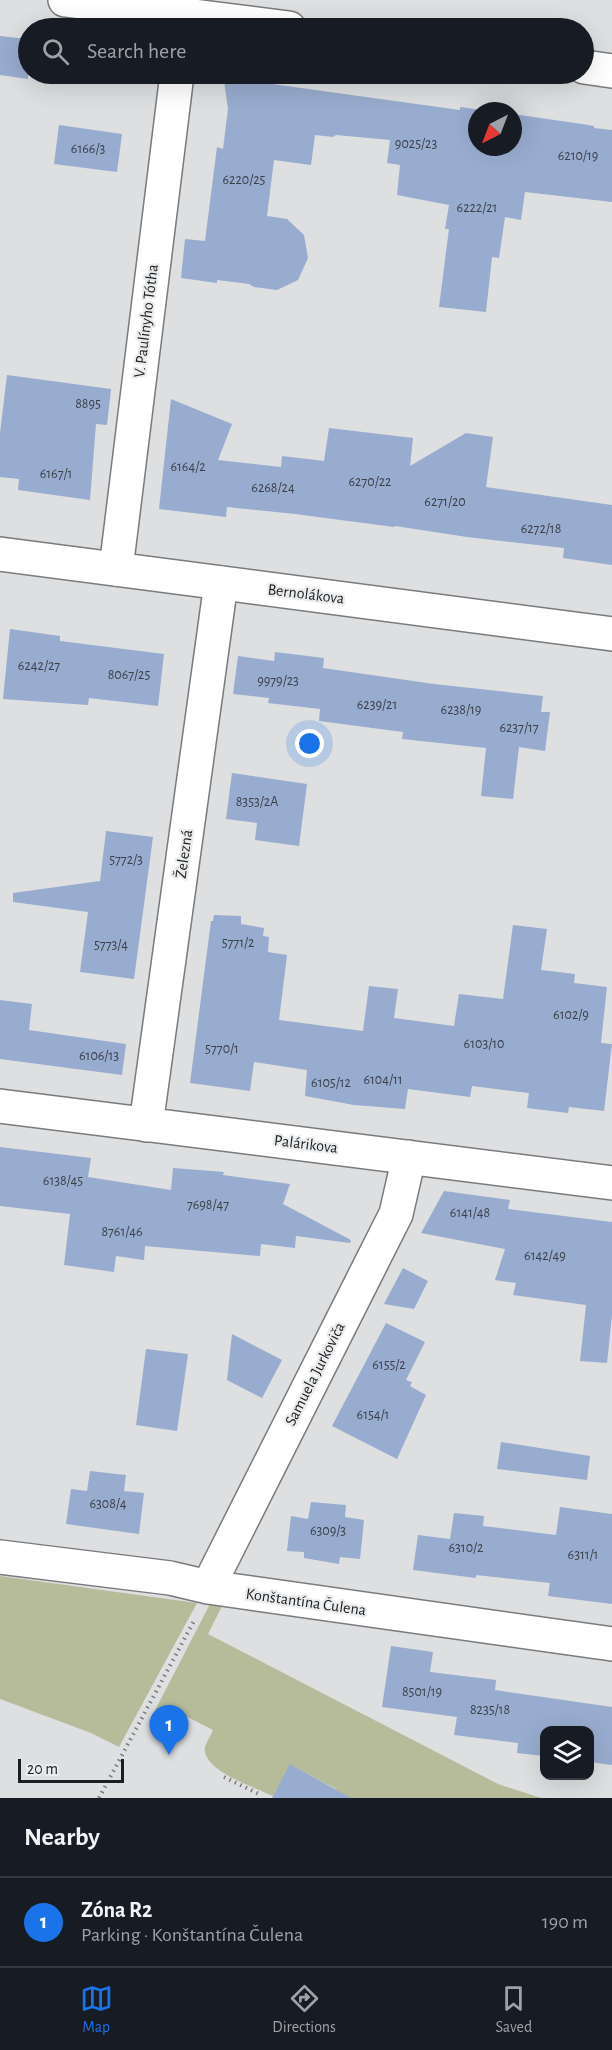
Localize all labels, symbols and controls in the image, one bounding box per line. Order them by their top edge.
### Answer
search box [18,18,594,84]
icon: search [39,35,72,68]
text: Search here [87,40,186,62]
north arrow [468,102,522,156]
house number: 9025/23 [395,137,437,151]
house number: 6166/3 [71,142,105,156]
house number: 6210/19 [558,149,598,163]
house number: 6220/25 [223,173,266,187]
house number: 6222/21 [457,201,497,215]
street label: V. Paulínyho Tótha [131,263,162,379]
house number: 8895 [75,397,101,411]
house number: 6164/2 [170,460,206,474]
house number: 6167/1 [40,467,72,481]
house number: 6270/22 [349,475,391,489]
house number: 6268/24 [251,481,295,495]
house number: 6271/20 [424,495,466,509]
house number: 6272/18 [521,522,561,536]
street label: Bernolákova [267,581,345,607]
house number: 6242/27 [18,659,60,673]
house number: 8067/25 [108,668,150,682]
house number: 9979/23 [257,674,299,688]
house number: 6239/21 [357,698,397,712]
house number: 6238/19 [441,703,481,717]
house number: 6237/17 [499,721,539,735]
your location [295,729,324,758]
house number: 8353/2A [236,795,278,809]
street label: Železná [171,828,195,879]
house number: 5772/3 [109,853,143,867]
house number: 5771/2 [222,936,254,950]
house number: 5773/4 [94,938,128,952]
house number: 6102/9 [553,1008,589,1022]
house number: 6103/10 [464,1037,504,1051]
house number: 5770/1 [205,1042,239,1056]
house number: 6106/13 [79,1049,119,1063]
house number: 6104/11 [363,1073,403,1087]
house number: 6105/12 [311,1076,351,1090]
street label: Palárikova [273,1132,339,1156]
house number: 6138/45 [43,1174,83,1188]
house number: 7698/47 [187,1198,229,1212]
house number: 6141/48 [450,1206,490,1220]
house number: 8761/46 [101,1225,143,1239]
house number: 6142/49 [524,1249,566,1263]
street label: Samuela Jurkoviča [282,1320,348,1428]
house number: 6155/2 [372,1358,406,1372]
house number: 6154/1 [357,1408,389,1422]
house number: 6308/4 [89,1497,127,1511]
house number: 6309/3 [310,1524,346,1538]
house number: 6310/2 [449,1541,483,1555]
house number: 6311/1 [568,1548,598,1562]
street label: Konštantína Čulena [245,1584,367,1618]
house number: 8501/19 [402,1685,442,1699]
house number: 8235/18 [470,1703,510,1717]
pin: 1 [150,1706,188,1755]
map controls [540,1726,594,1780]
button: layers [540,1726,594,1780]
scale bar [18,1756,124,1784]
text: 20 m [27,1761,58,1777]
text: Nearby [24,1824,100,1850]
text: Zóna R2 [81,1899,152,1921]
text: 1 [40,1912,47,1932]
text: 190 m [542,1912,588,1932]
text: Parking · Konštantína Čulena [81,1925,303,1945]
tab: Map [80,1982,113,2037]
tab: Directions [272,1982,336,2037]
tab: Saved [496,1982,532,2037]

